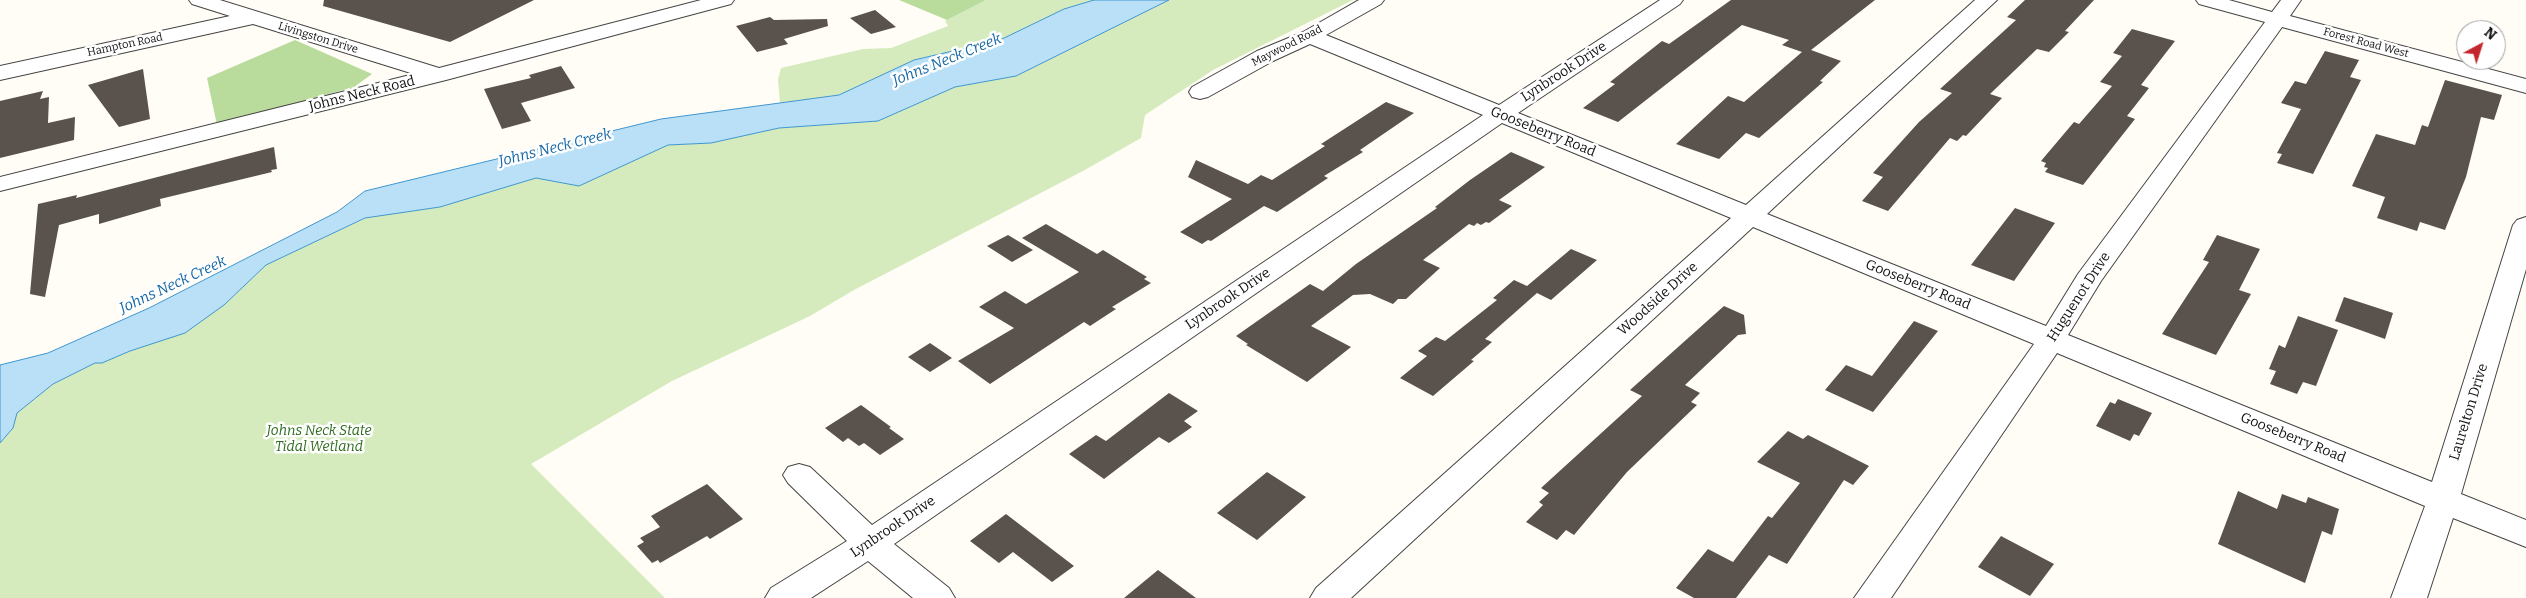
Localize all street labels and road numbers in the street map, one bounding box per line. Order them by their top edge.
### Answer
street label: Livingston Drive [277,20,359,56]
street label: Maywood Road [1250,23,1324,69]
street label: Forest Road West [2322,25,2410,61]
street label: Hampton Road [86,31,164,59]
street label: Lynbrook Drive [1518,38,1610,106]
street label: Johns Neck Road [307,73,417,115]
street label: Gooseberry Road [1488,103,1598,161]
street label: Huguenot Drive [2044,249,2114,345]
street label: Gooseberry Road [1863,256,1973,314]
street label: Woodside Drive [1615,259,1701,339]
street label: Lynbrook Drive [1182,264,1274,334]
street label: Laurelton Drive [2446,361,2492,463]
street label: Gooseberry Road [2238,409,2348,467]
street label: Lynbrook Drive [847,492,939,562]

